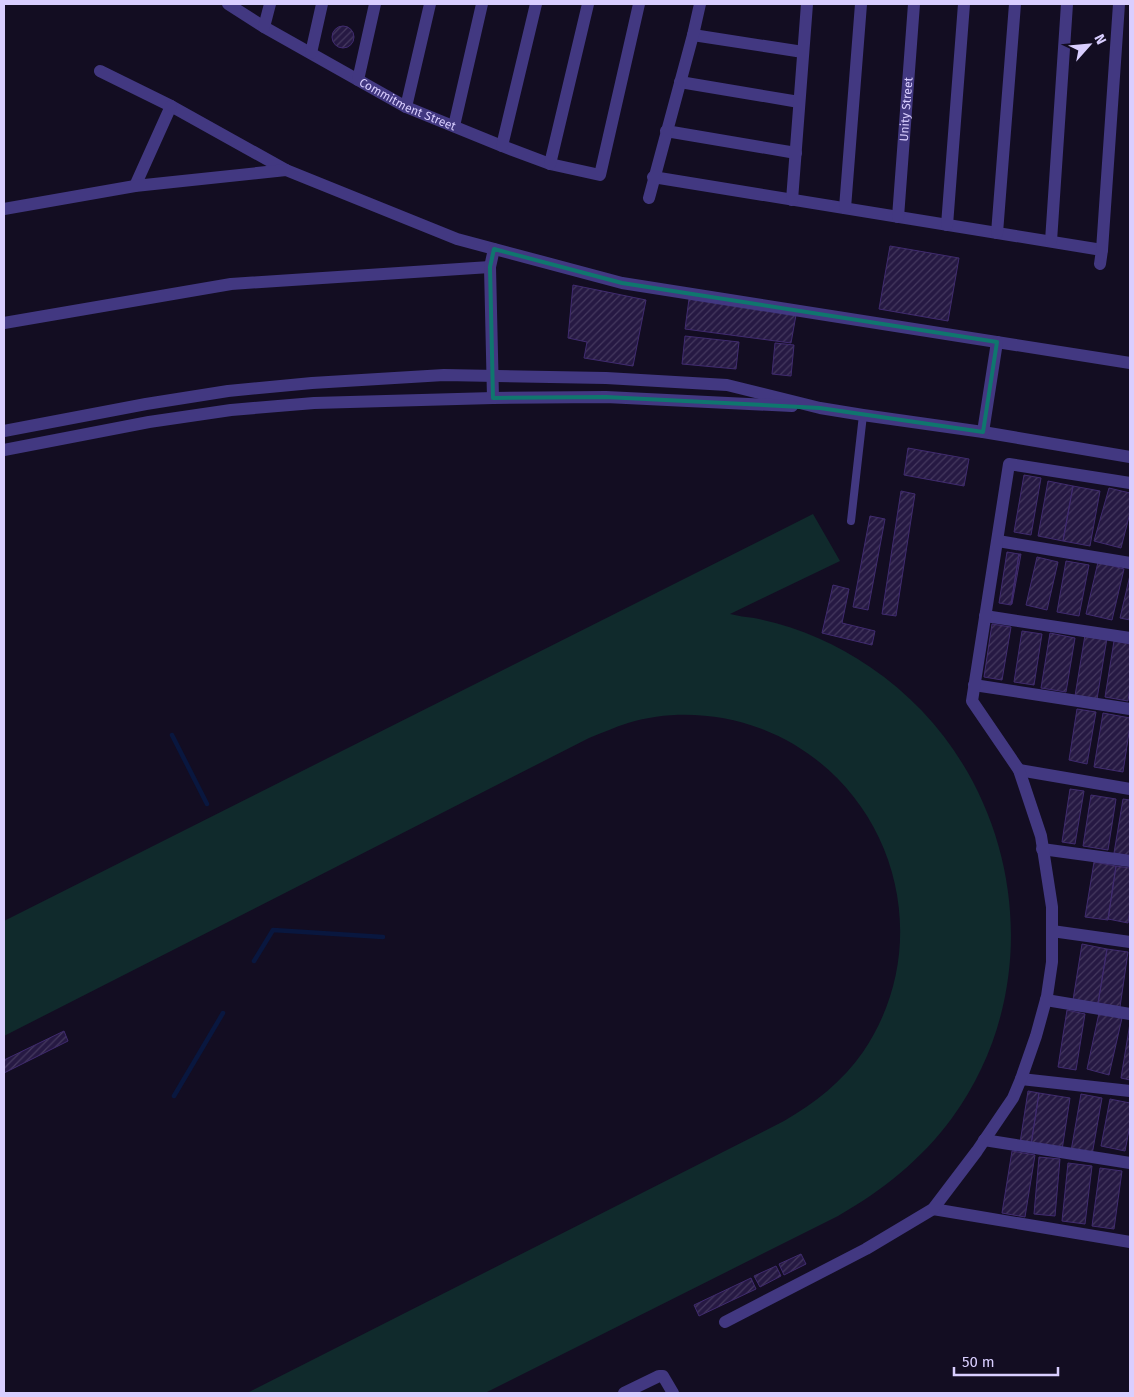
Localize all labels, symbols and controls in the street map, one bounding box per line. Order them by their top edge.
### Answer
north arrow [1064,20,1114,70]
text: N [1090,31,1110,47]
street label: Commitment Street [357,75,459,134]
street label: Unity Street [897,76,916,142]
scale bar [954,1344,1058,1376]
text: 50 m [962,1353,995,1371]

